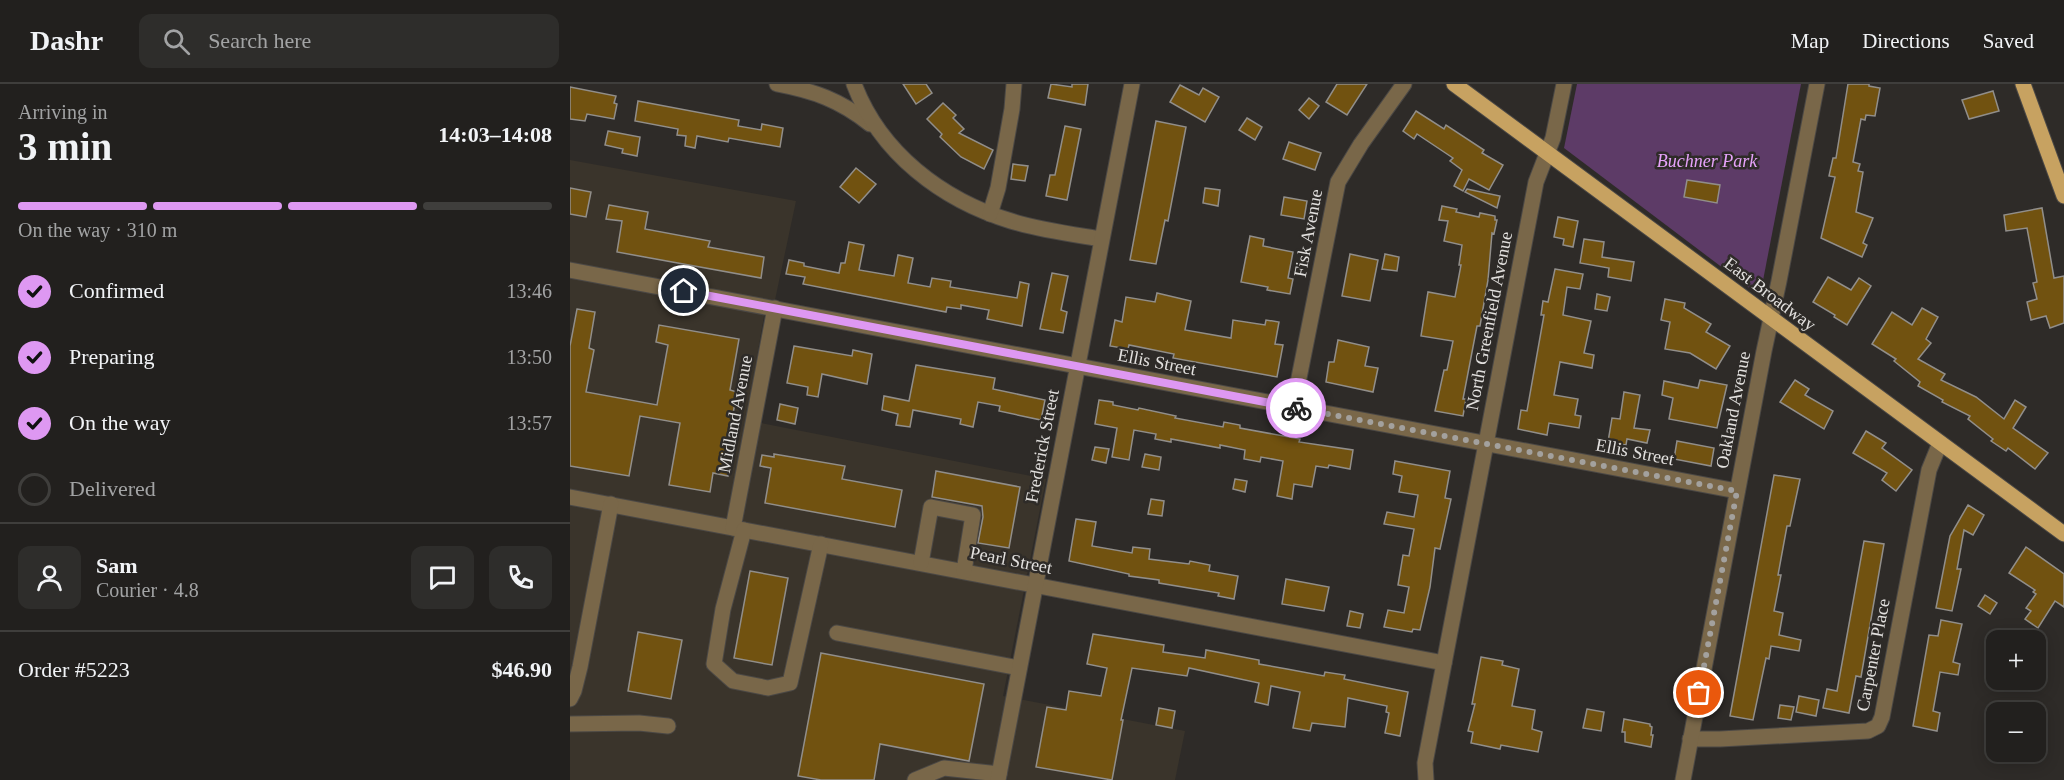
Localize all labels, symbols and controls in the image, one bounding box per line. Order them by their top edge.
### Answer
search box [139,14,559,68]
text: Dashr [30,25,103,56]
icon: search [160,25,193,58]
text: Search here [208,28,311,53]
text: Map [1791,29,1829,53]
text: Directions [1862,29,1950,53]
text: Saved [1983,29,2034,53]
text: Arriving in [18,101,107,123]
text: 14:03–14:08 [438,122,552,147]
text: 3 min [18,125,112,168]
park label: Buchner Park [1657,151,1758,171]
street label: Fisk Avenue [1290,187,1326,279]
text: On the way · 310 m [18,219,177,241]
street label: North Greenfield Avenue [1462,230,1516,412]
street label: East Broadway [1720,253,1820,335]
pin [658,265,709,316]
icon: home [667,274,700,307]
icon: check [18,275,51,308]
text: Confirmed [69,278,164,303]
text: 13:46 [506,280,552,302]
icon: check [18,341,51,374]
text: Preparing [69,344,155,369]
street label: Ellis Street [1116,345,1198,379]
text: 13:50 [506,346,552,368]
street label: Oakland Avenue [1712,350,1754,470]
street label: Midland Avenue [714,354,756,474]
courier [1266,378,1326,438]
street label: Frederick Street [1021,387,1063,505]
icon: bike [1280,392,1313,425]
icon: check [18,407,51,440]
text: On the way [69,410,170,435]
text: 13:57 [506,412,552,434]
street label: Ellis Street [1594,435,1676,469]
text: Delivered [69,476,156,501]
street label: Pearl Street [968,542,1054,578]
button: person [18,546,81,609]
button: chat [411,546,474,609]
button: phone [489,546,552,609]
text: Sam [96,553,138,578]
text: Courier · 4.8 [96,579,199,601]
street label: Carpenter Place [1852,597,1894,713]
map controls [1986,630,2046,762]
button: + [1986,630,2046,690]
text: Order #5223 [18,657,130,682]
text: $46.90 [492,657,552,682]
pin [1673,667,1724,718]
icon: bag [1682,676,1715,709]
button: − [1986,702,2046,762]

